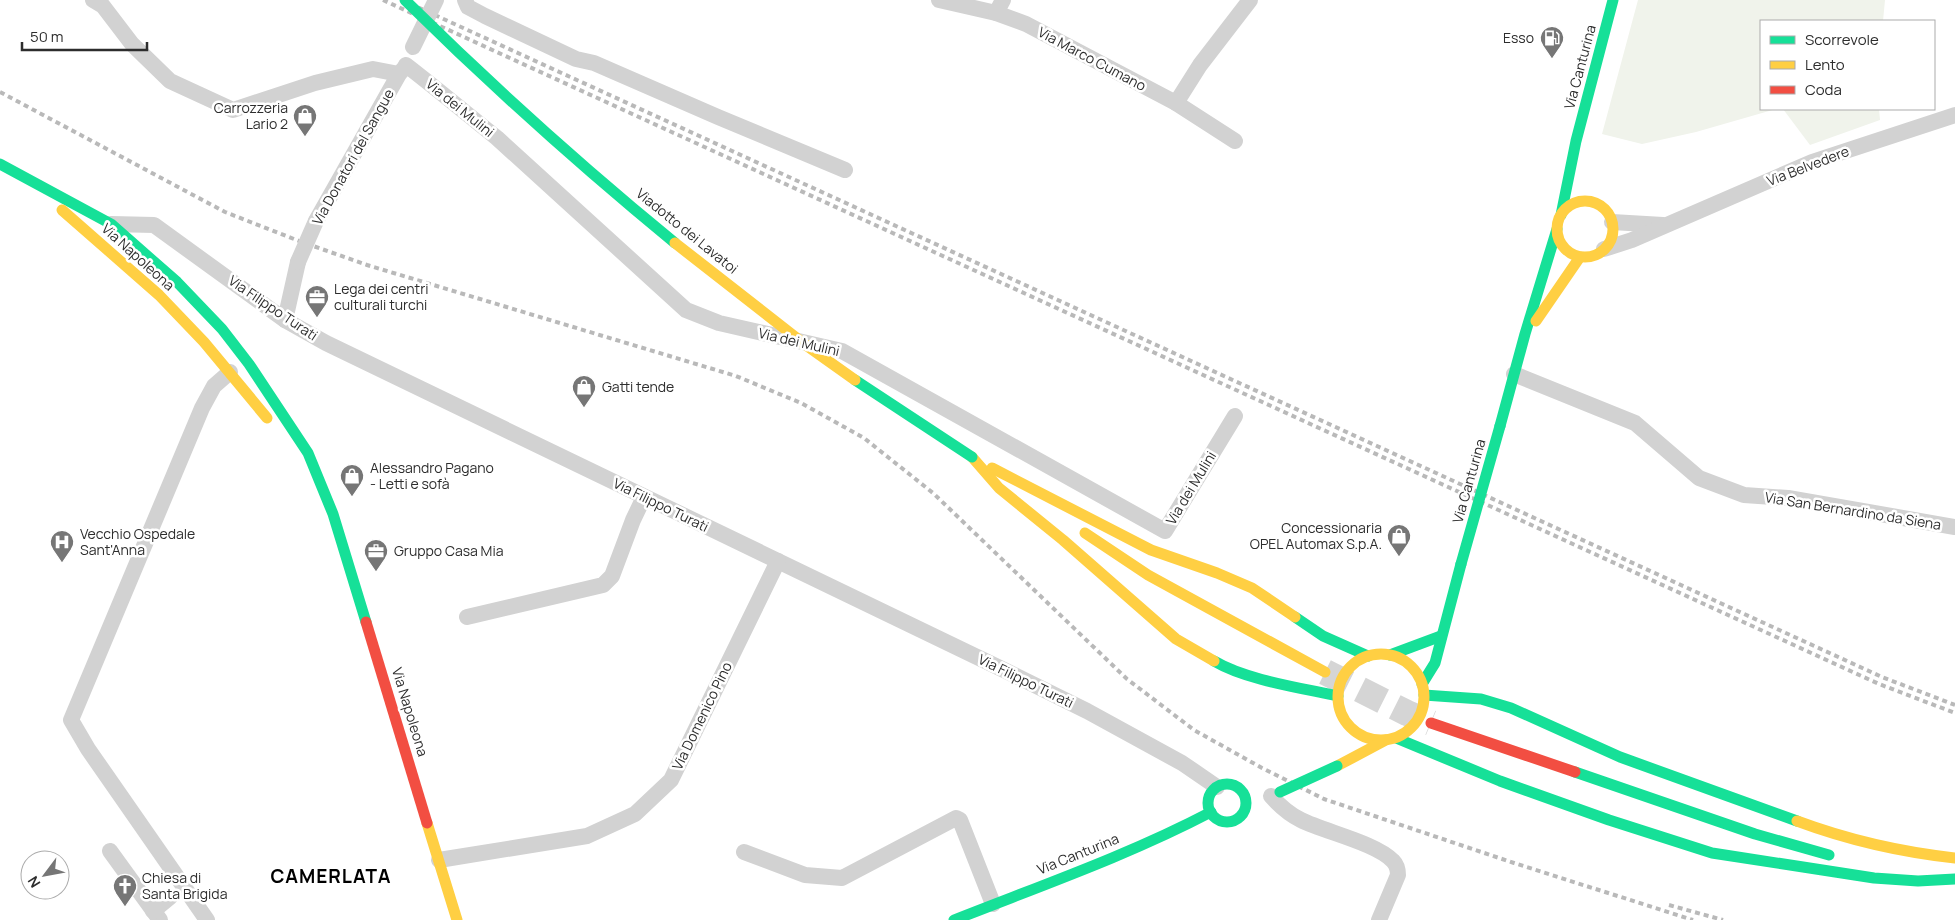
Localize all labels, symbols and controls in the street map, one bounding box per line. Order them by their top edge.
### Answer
scale bar [22,20,148,52]
legend [1760,20,1935,110]
street label: Via Marco Cumano [1035,22,1150,95]
street label: Via Canturina [1559,23,1600,111]
fuel station icon: Esso [1539,25,1565,59]
text: 50 m [30,26,64,47]
place label: Esso [1503,28,1534,47]
text: Scorrevole [1805,29,1879,50]
text: Lento [1805,54,1845,75]
street label: Via dei Mulini [422,74,498,141]
text: Coda [1805,79,1842,100]
street label: Via Donatori del Sangue [307,85,398,228]
place label: Carrozzeria Lario 2 [214,98,288,133]
shop icon: Carrozzeria Lario 2 [292,103,318,137]
street label: Via Belvedere [1764,141,1852,190]
street label: Viadotto dei Lavatoi [632,184,742,278]
street label: Via Napoleona [98,219,179,294]
street label: Via Filippo Turati [225,271,322,345]
place label: Lega dei centri culturali turchi [334,279,429,314]
office icon: Lega dei centri culturali turchi [304,284,330,318]
street label: Via dei Mulini [757,323,842,360]
shop icon: Gatti tende [571,374,597,408]
place label: Gatti tende [602,377,674,396]
street label: Via Canturina [1447,437,1490,525]
street label: Via dei Mulini [1161,447,1220,528]
place label: Alessandro Pagano - Letti e sofà [370,458,494,493]
shop icon: Alessandro Pagano - Letti e sofà [339,463,365,497]
street label: Via Filippo Turati [610,473,712,536]
street label: Via San Bernardino da Siena [1764,487,1943,534]
place label: Concessionaria OPEL Automax S.p.A. [1250,518,1382,553]
shop icon: Concessionaria OPEL Automax S.p.A. [1386,523,1412,557]
place label: Vecchio Ospedale Sant'Anna [80,524,195,559]
hospital icon: Vecchio Ospedale Sant'Anna [49,529,75,563]
office icon: Gruppo Casa Mia [363,538,389,572]
place label: Gruppo Casa Mia [394,541,503,560]
street label: Via Filippo Turati [975,649,1077,712]
street label: Via Domenico Pino [667,659,736,773]
street label: Via Napoleona [388,665,433,759]
street label: Via Canturina [1034,829,1121,879]
north arrow [20,850,70,900]
district label: CAMERLATA [271,863,391,889]
place label: Chiesa di Santa Brigida [142,868,227,903]
text: N [23,873,44,891]
church icon: Chiesa di Santa Brigida [112,873,138,907]

